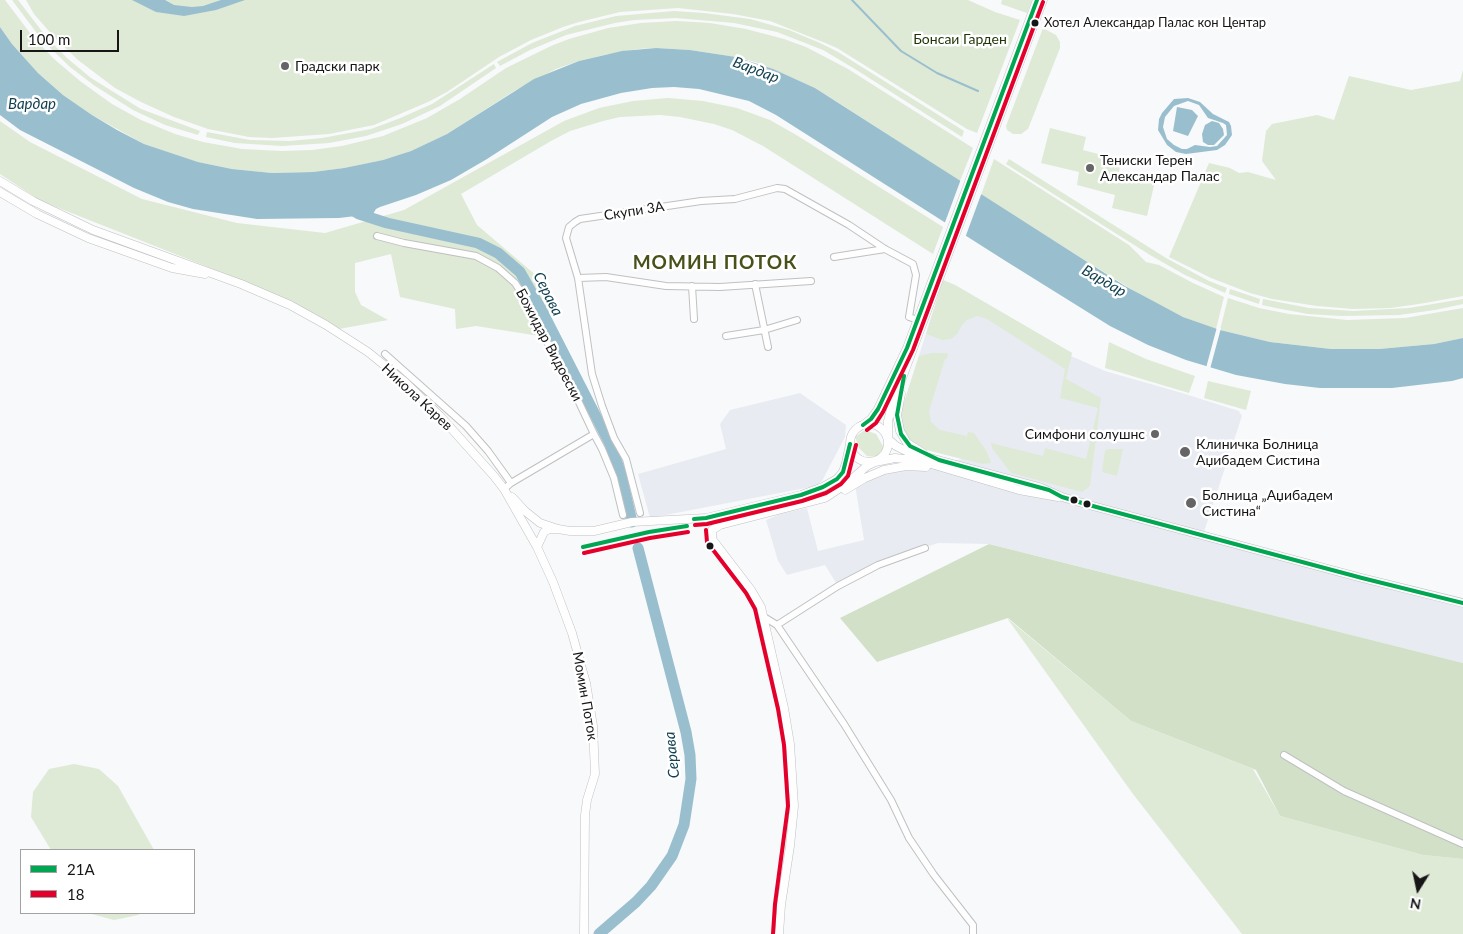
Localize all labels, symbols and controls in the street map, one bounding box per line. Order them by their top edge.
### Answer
place label: Хотел Александар Палас кон Центар [1044,15,1266,31]
marker: Хотел Александар Палас кон Центар [1030,18,1040,28]
scale bar [22,20,121,52]
text: 100 m [28,30,70,48]
park label: Бонсаи Гарден [913,31,1007,47]
water label: Вардар [730,53,782,87]
place label: Градски парк [295,58,380,74]
marker: Градски парк [279,60,291,72]
water label: Вардар [8,95,56,113]
place label: Тениски Терен Александар Палас [1100,152,1220,184]
marker: Тениски Терен Александар Палас [1084,162,1096,174]
street label: Скупи 3А [603,198,665,224]
district label: МОМИН ПОТОК [631,252,799,274]
water label: Вардар [1079,261,1129,301]
water label: Серава [529,269,567,319]
street label: Божидар Видоески [512,286,586,404]
street label: Никола Карев [378,360,456,434]
place label: Симфони солушнс [1025,426,1145,442]
marker: Симфони солушнс [1149,428,1161,440]
place label: Клиничка Болница Аџибадем Систина [1196,436,1320,468]
marker: Клиничка Болница Аџибадем Систина [1178,445,1192,459]
place label: Болница „Аџибадем Систина“ [1202,487,1333,520]
unlabelled marker [1069,495,1079,505]
marker: Болница „Аџибадем Систина“ [1184,496,1198,510]
unlabelled marker [1082,499,1092,509]
unlabelled marker [705,541,715,551]
street label: Момин Поток [569,650,601,742]
water label: Серава [661,731,683,779]
legend [20,849,195,914]
text: 21A [67,860,95,878]
north arrow [1393,864,1443,914]
text: 18 [67,885,84,903]
text: N [1409,895,1422,914]

